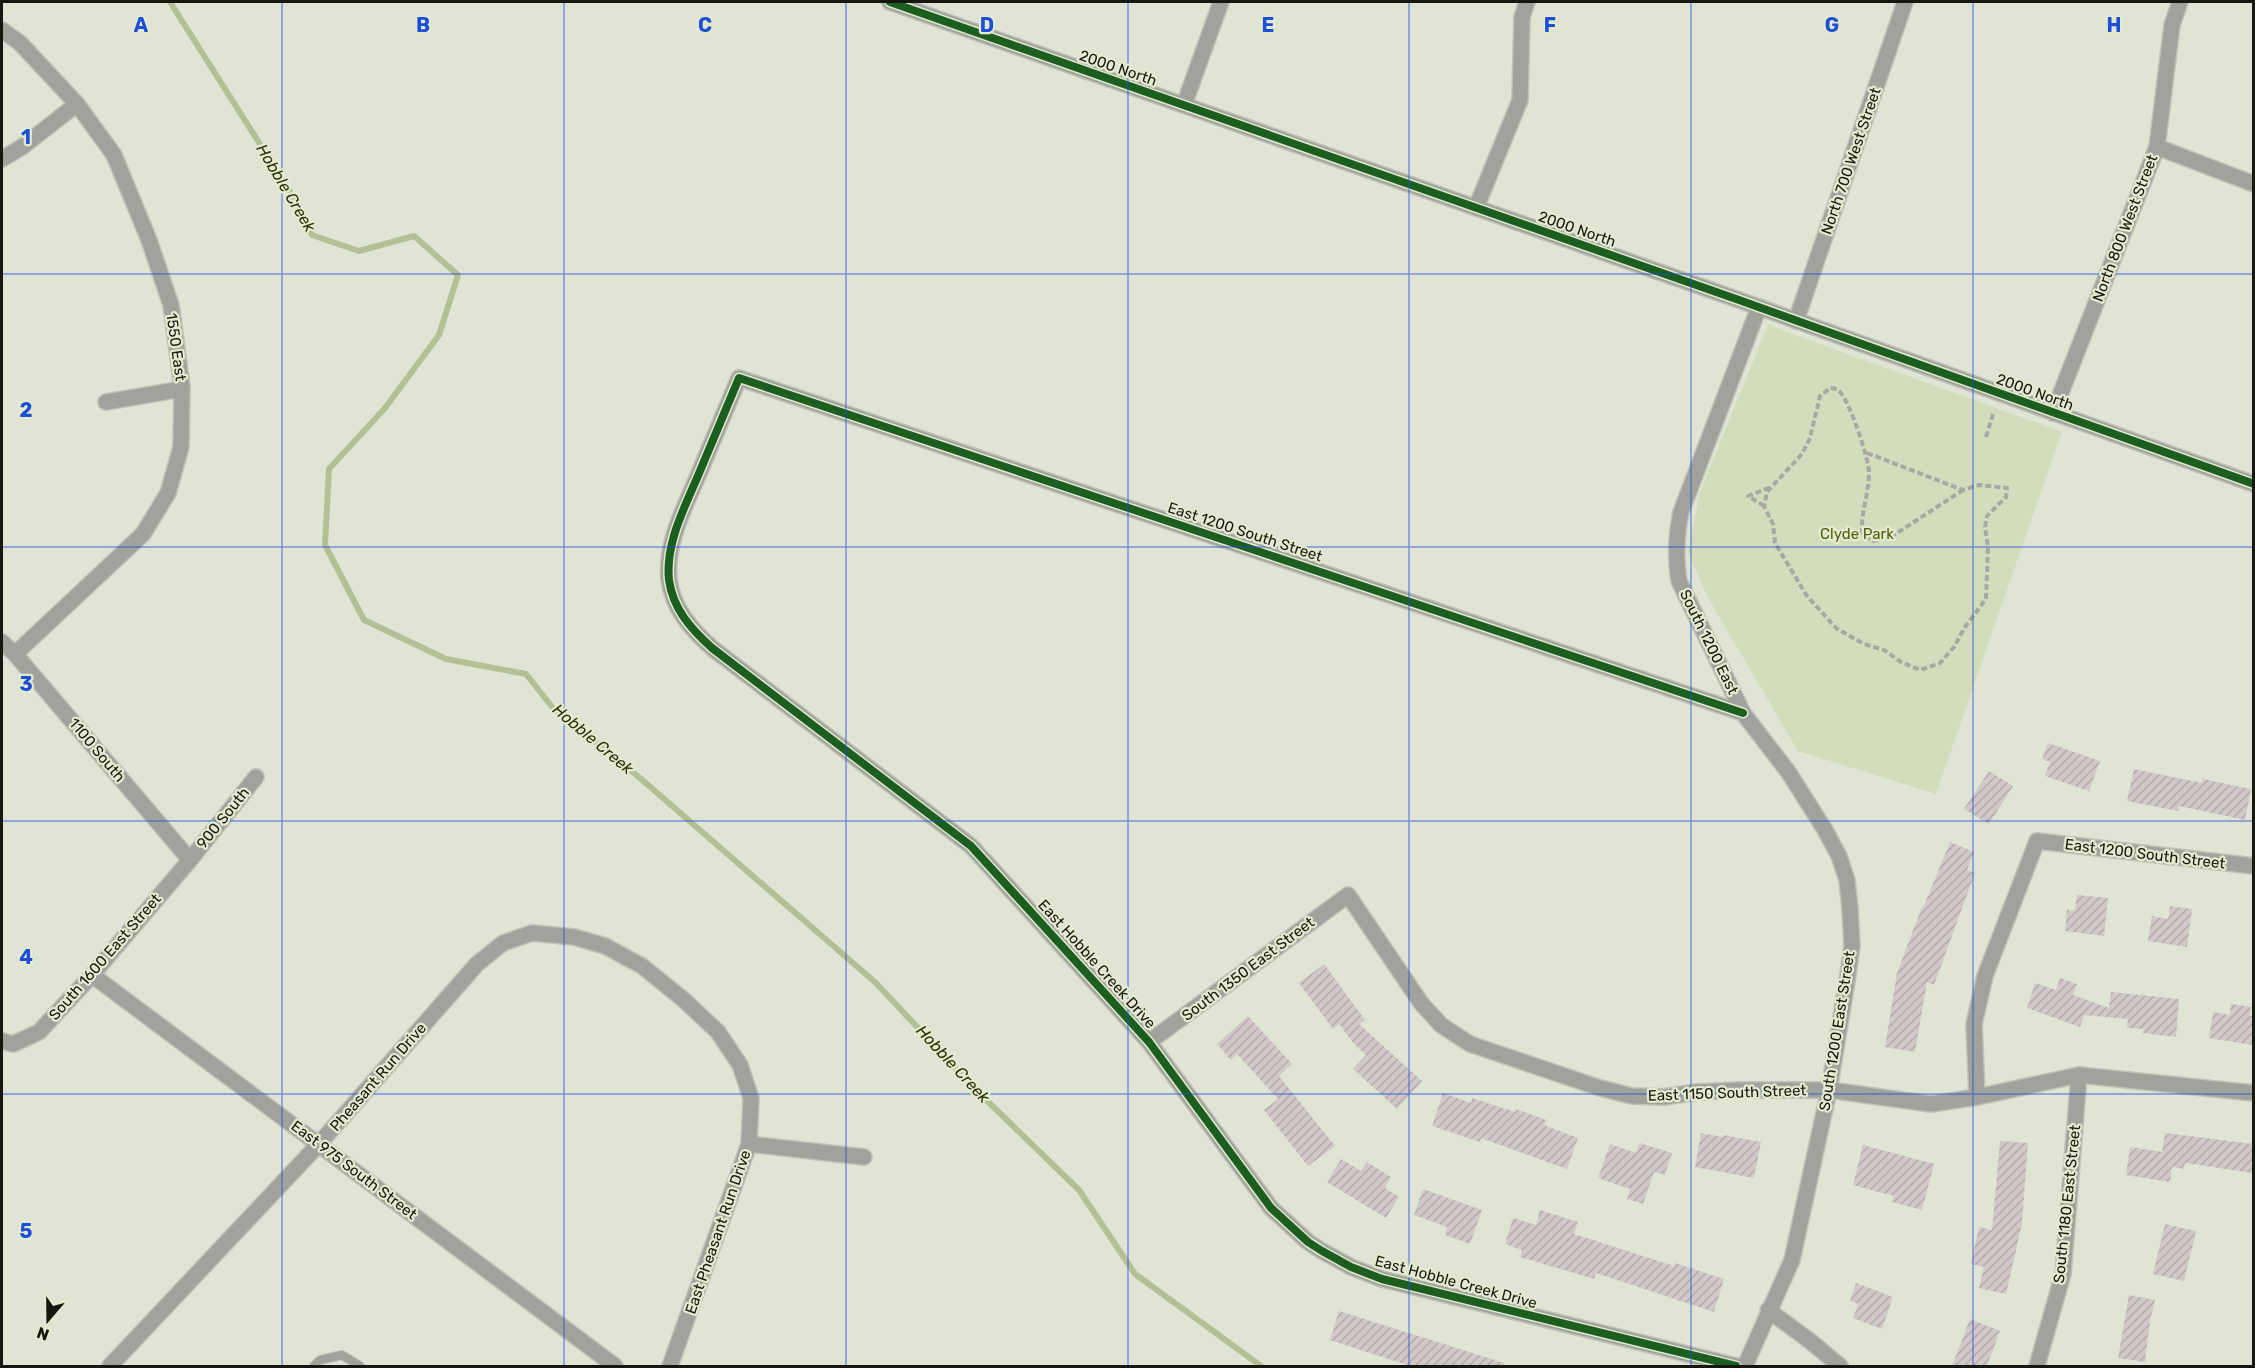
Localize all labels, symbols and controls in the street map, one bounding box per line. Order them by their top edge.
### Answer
text: A [134,13,149,37]
text: B [416,13,430,37]
text: C [698,13,712,37]
text: D [980,13,994,37]
text: E [1262,13,1274,37]
text: F [1544,13,1556,37]
text: G [1825,13,1839,37]
text: H [2107,13,2121,37]
street label: 2000 North [1077,46,1159,90]
street label: North 700 West Street [1817,85,1885,237]
text: 1 [21,125,31,149]
water label: Hobble Creek [252,141,320,236]
street label: North 800 West Street [2089,152,2161,304]
street label: 2000 North [1536,207,1618,251]
street label: 1550 East [162,312,190,382]
street label: 2000 North [1994,370,2076,414]
text: 2 [20,398,33,422]
street label: East 1200 South Street [1165,498,1325,566]
park label: Clyde Park [1820,525,1894,543]
street label: South 1200 East [1676,587,1742,698]
text: 3 [19,672,33,696]
water label: Hobble Creek [549,700,638,779]
street label: 1100 South [65,715,129,785]
street label: 900 South [193,784,253,852]
street label: East 1200 South Street [2064,835,2226,873]
street label: South 1600 East Street [45,890,165,1024]
street label: East Hobble Creek Drive [1034,896,1160,1032]
street label: South 1350 East Street [1178,913,1318,1025]
text: 4 [19,945,33,969]
street label: South 1200 East Street [1815,950,1859,1112]
street label: Pheasant Run Drive [326,1019,430,1135]
water label: Hobble Creek [912,1021,994,1107]
street label: East 1150 South Street [1647,1081,1807,1105]
street label: East 975 South Street [288,1117,421,1223]
street label: South 1180 East Street [2050,1124,2084,1284]
street label: East Pheasant Run Drive [681,1148,755,1316]
text: 5 [20,1219,33,1243]
street label: East Hobble Creek Drive [1373,1252,1539,1312]
north arrow [18,1290,78,1350]
text: N [34,1323,52,1345]

